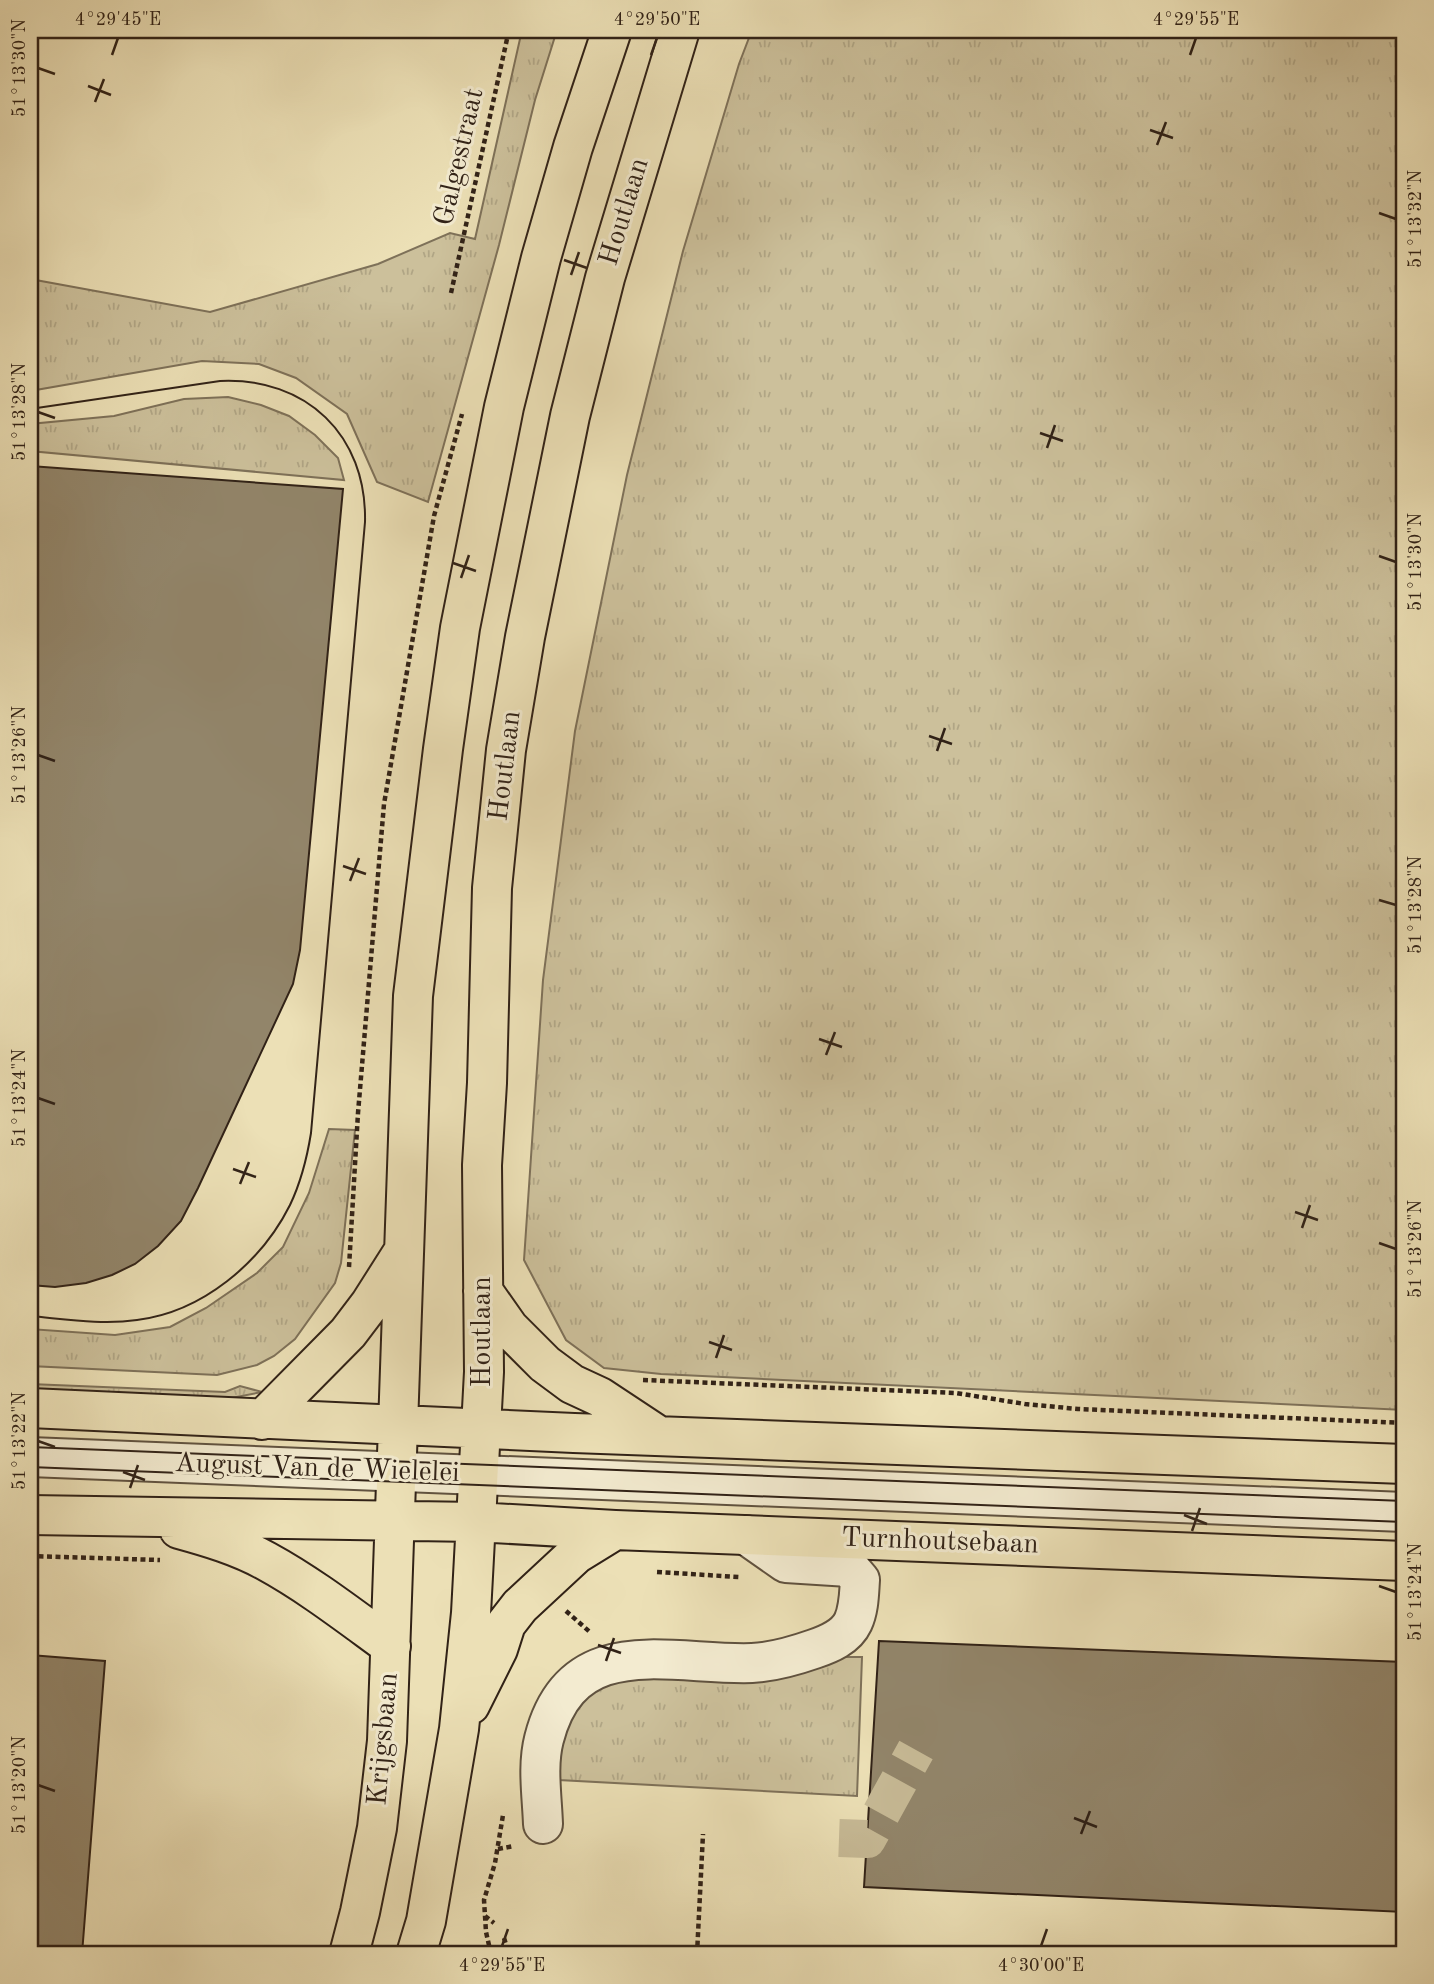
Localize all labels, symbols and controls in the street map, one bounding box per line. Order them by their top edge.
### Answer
text: 4°29'45"E [75,11,161,29]
text: 4°29'50"E [614,11,700,29]
text: 4°29'55"E [1153,11,1239,29]
text: 51°13'30"N [11,19,29,117]
street label: Galgestraat [431,85,489,229]
street label: Houtlaan [595,155,655,269]
text: 51°13'32"N [1407,170,1425,268]
text: 51°13'28"N [11,363,29,461]
text: 51°13'30"N [1407,513,1425,611]
text: 51°13'26"N [11,706,29,804]
street label: Houtlaan [485,709,527,823]
text: 51°13'28"N [1407,856,1425,954]
text: 51°13'24"N [11,1049,29,1147]
text: 51°13'26"N [1407,1200,1425,1298]
street label: Houtlaan [469,1276,497,1388]
text: 51°13'22"N [11,1392,29,1490]
street label: August Van de Wielelei [174,1450,460,1488]
street label: Turnhoutsebaan [841,1525,1039,1559]
text: 51°13'24"N [1407,1543,1425,1641]
street label: Krijgsbaan [364,1671,404,1807]
text: 51°13'20"N [11,1736,29,1834]
text: 4°29'55"E [459,1957,545,1975]
text: 4°30'00"E [998,1957,1084,1975]

